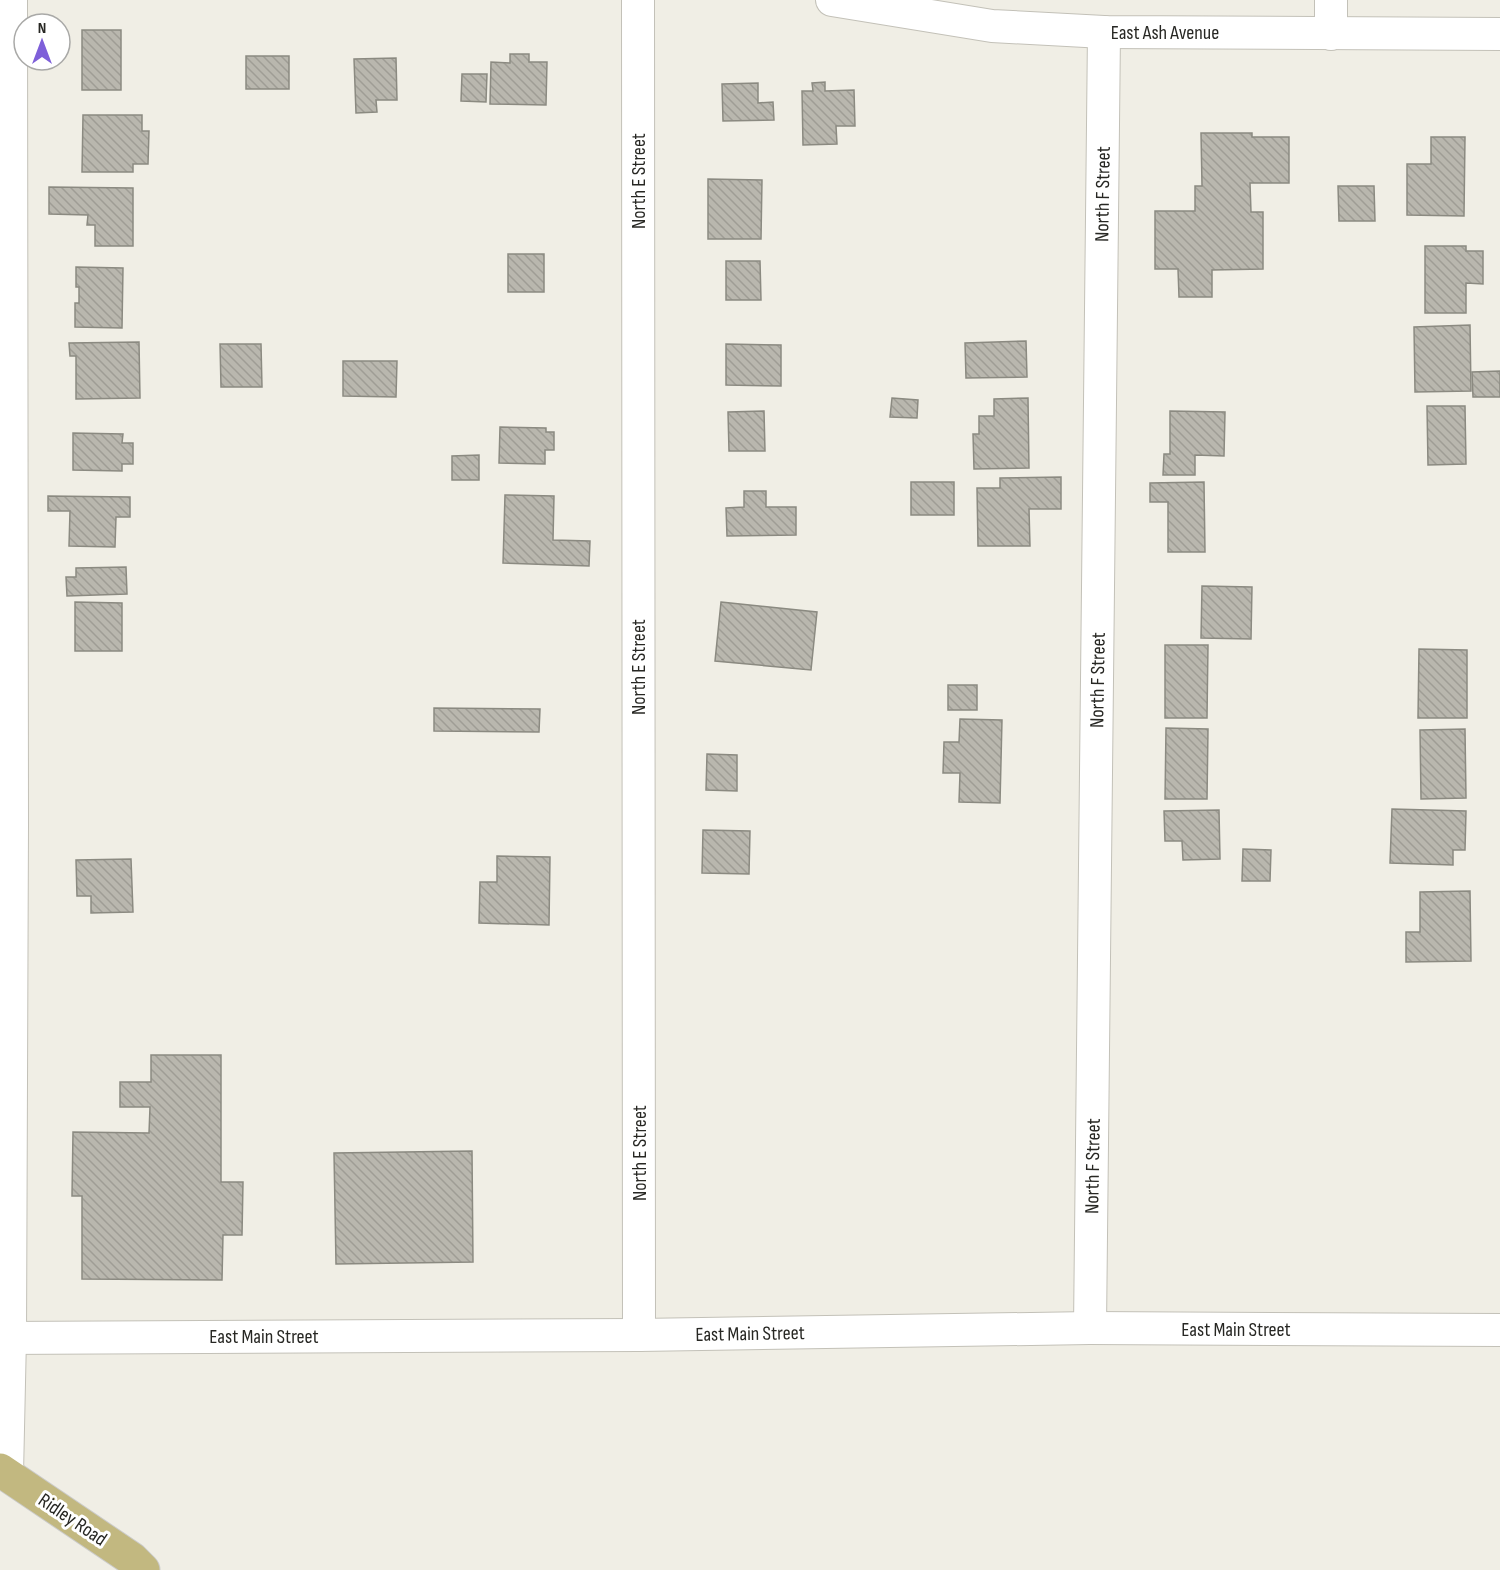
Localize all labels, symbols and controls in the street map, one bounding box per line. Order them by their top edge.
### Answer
north arrow [12,12,72,72]
text: N [38,19,46,38]
street label: East Ash Avenue [1111,21,1219,45]
street label: North E Street [627,133,651,229]
street label: North F Street [1090,146,1116,242]
street label: North E Street [627,619,651,715]
street label: North F Street [1085,632,1111,728]
street label: North E Street [628,1105,652,1201]
street label: North F Street [1080,1118,1106,1214]
street label: East Main Street [1181,1318,1291,1342]
street label: East Main Street [695,1321,805,1347]
street label: East Main Street [209,1325,319,1349]
street label: Ridley Road [34,1488,111,1551]

